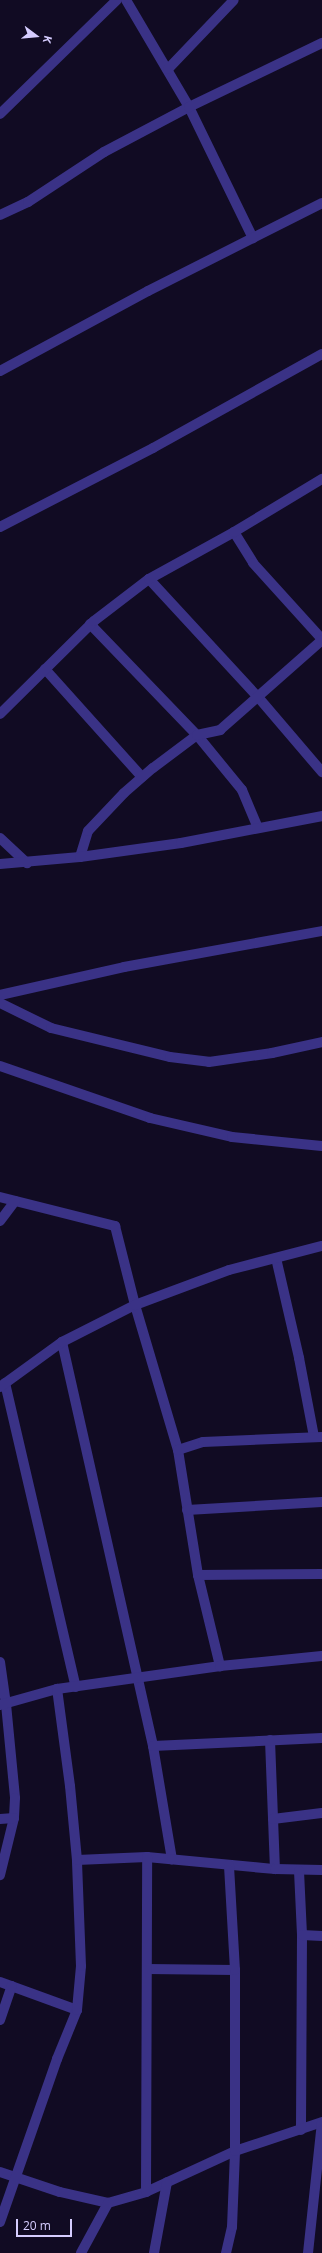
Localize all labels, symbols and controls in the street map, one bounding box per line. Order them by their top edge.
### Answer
north arrow [16,16,56,56]
text: K [40,34,56,45]
scale bar [18,2211,74,2237]
text: 20 m [23,2217,51,2234]

